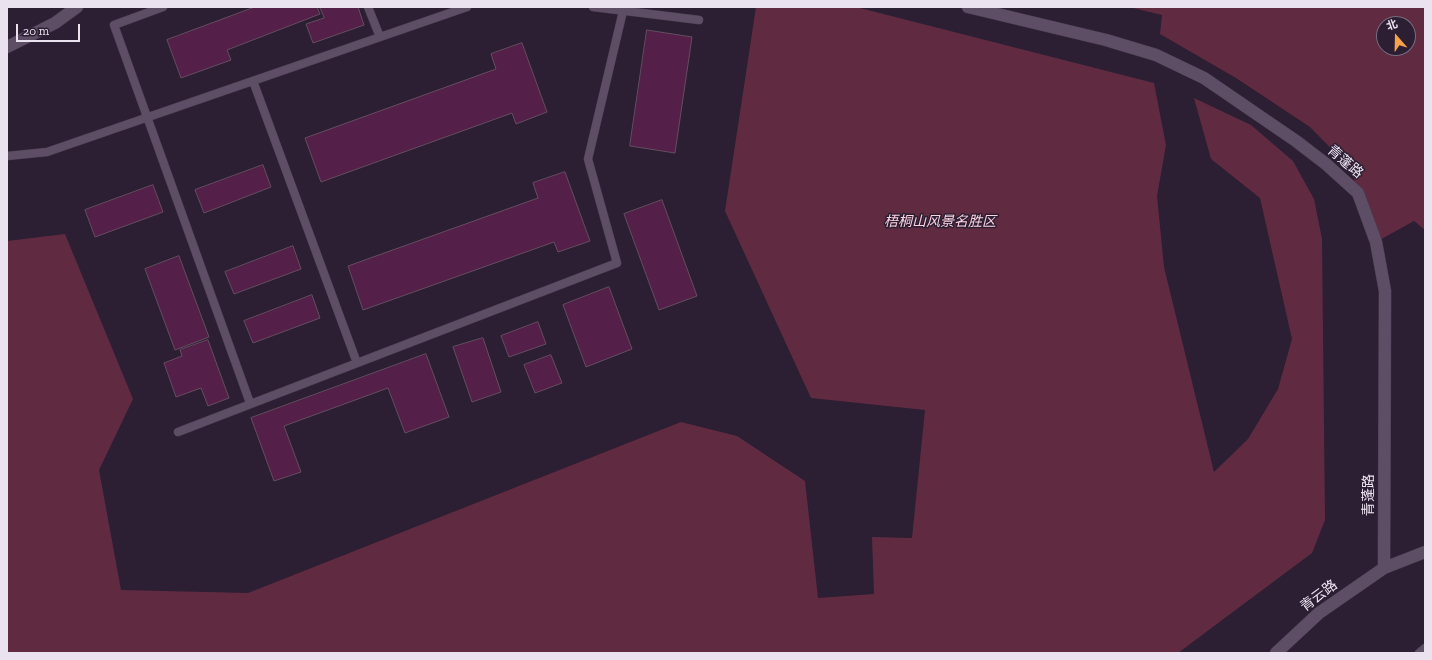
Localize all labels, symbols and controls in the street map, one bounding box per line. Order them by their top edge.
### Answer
scale bar [18,16,82,42]
north arrow [1376,16,1416,56]
text: 北 [1385,17,1399,33]
text: 20 m [23,24,49,38]
street label: 青蓬路 [1324,142,1366,182]
park label: 梧桐山风景名胜区 [884,214,996,230]
street label: 青蓬路 [1361,474,1377,516]
street label: 青云路 [1297,577,1341,615]

